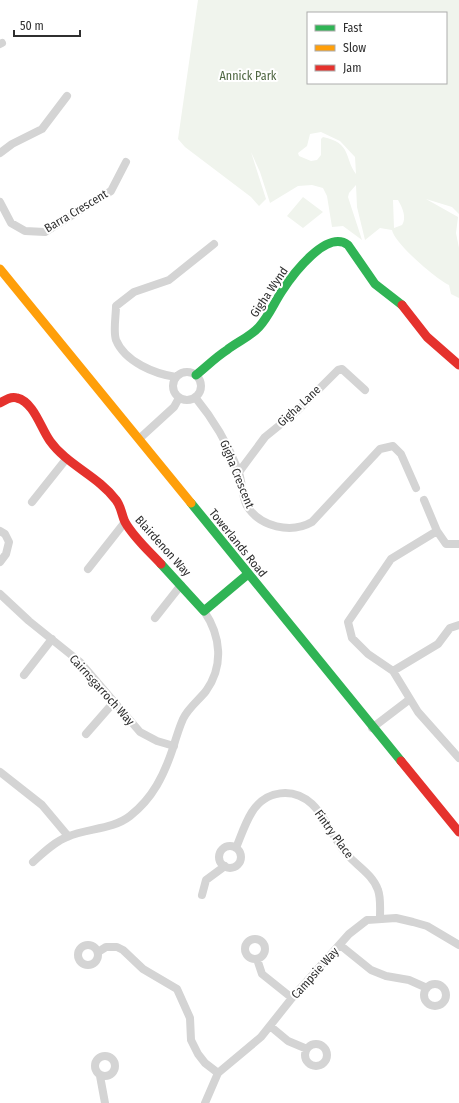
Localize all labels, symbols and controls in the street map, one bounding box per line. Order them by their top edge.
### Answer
scale bar [14,12,80,38]
legend [307,12,447,84]
text: 50 m [20,19,44,33]
text: Fast [343,21,362,35]
text: Slow [343,41,366,55]
text: Jam [343,61,361,75]
park label: Annick Park [220,69,277,83]
street label: Barra Crescent [42,187,110,235]
street label: Gigha Wynd [247,264,291,320]
street label: Gigha Lane [275,382,324,430]
street label: Gigha Crescent [217,438,257,510]
street label: Towerlands Road [206,506,270,580]
street label: Blairdenon Way [132,513,194,579]
street label: Cairnsgarroch Way [67,652,138,729]
street label: Fintry Place [312,807,356,861]
street label: Campsie Way [288,944,342,1001]

